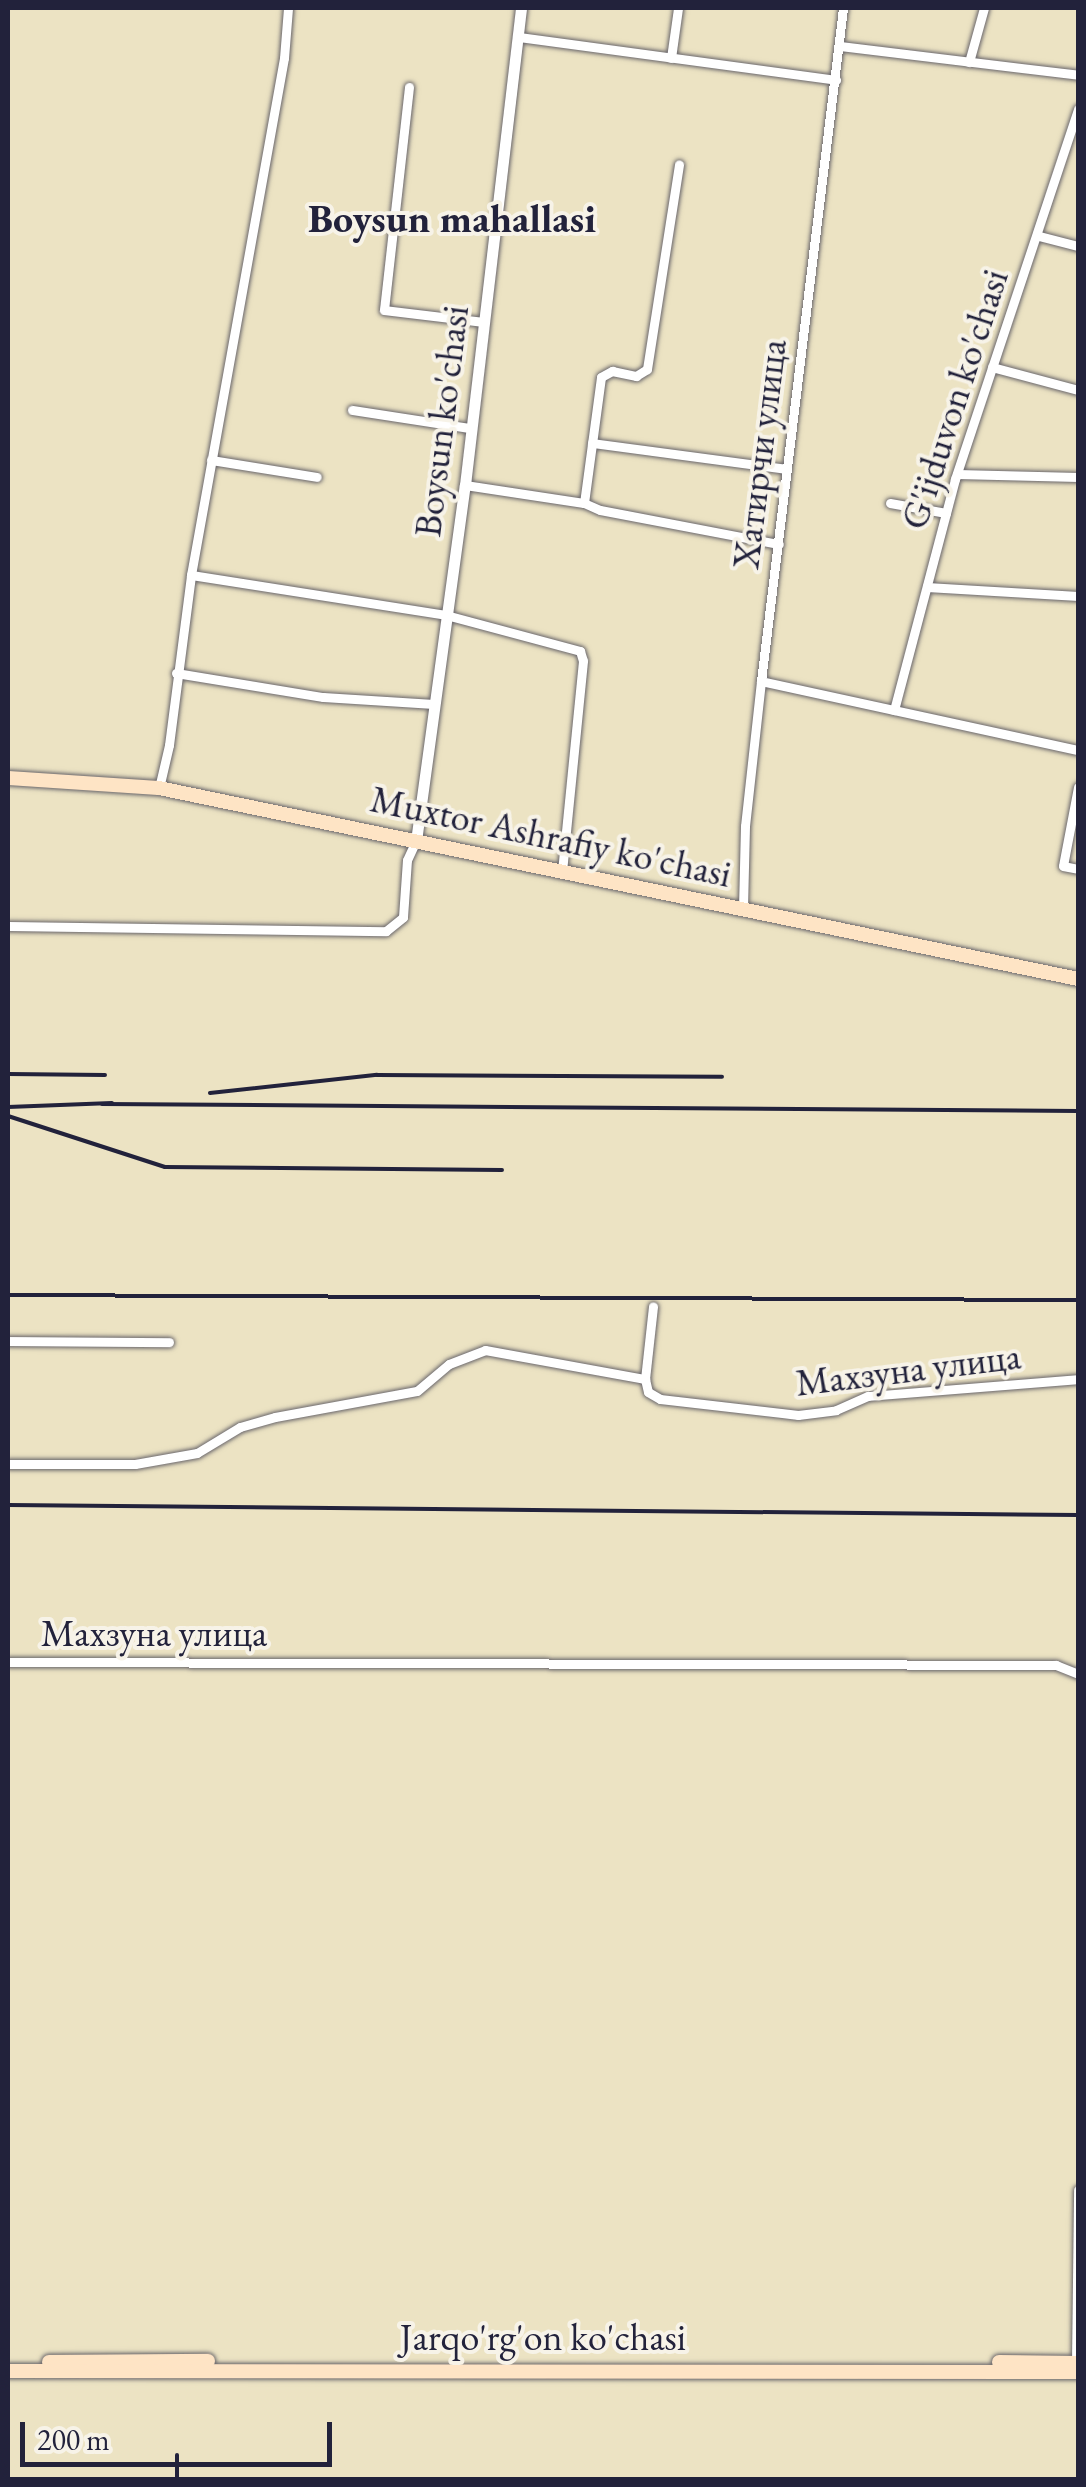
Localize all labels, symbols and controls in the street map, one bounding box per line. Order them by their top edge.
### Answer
district label: Boysun mahallasi [308,194,596,242]
street label: G'ijduvon ko'chasi [891,263,1017,535]
street label: Boysun ko'chasi [404,303,478,539]
street label: Хатирчи улица [722,337,796,571]
street label: Muxtor Ashrafiy ko'chasi [366,775,736,897]
street label: Махзуна улица [793,1333,1023,1405]
street label: Махзуна улица [41,1610,267,1656]
street label: Jarqo'rg'on ko'chasi [400,2314,686,2360]
scale bar [25,2402,338,2464]
text: 200 m [37,2420,110,2459]

